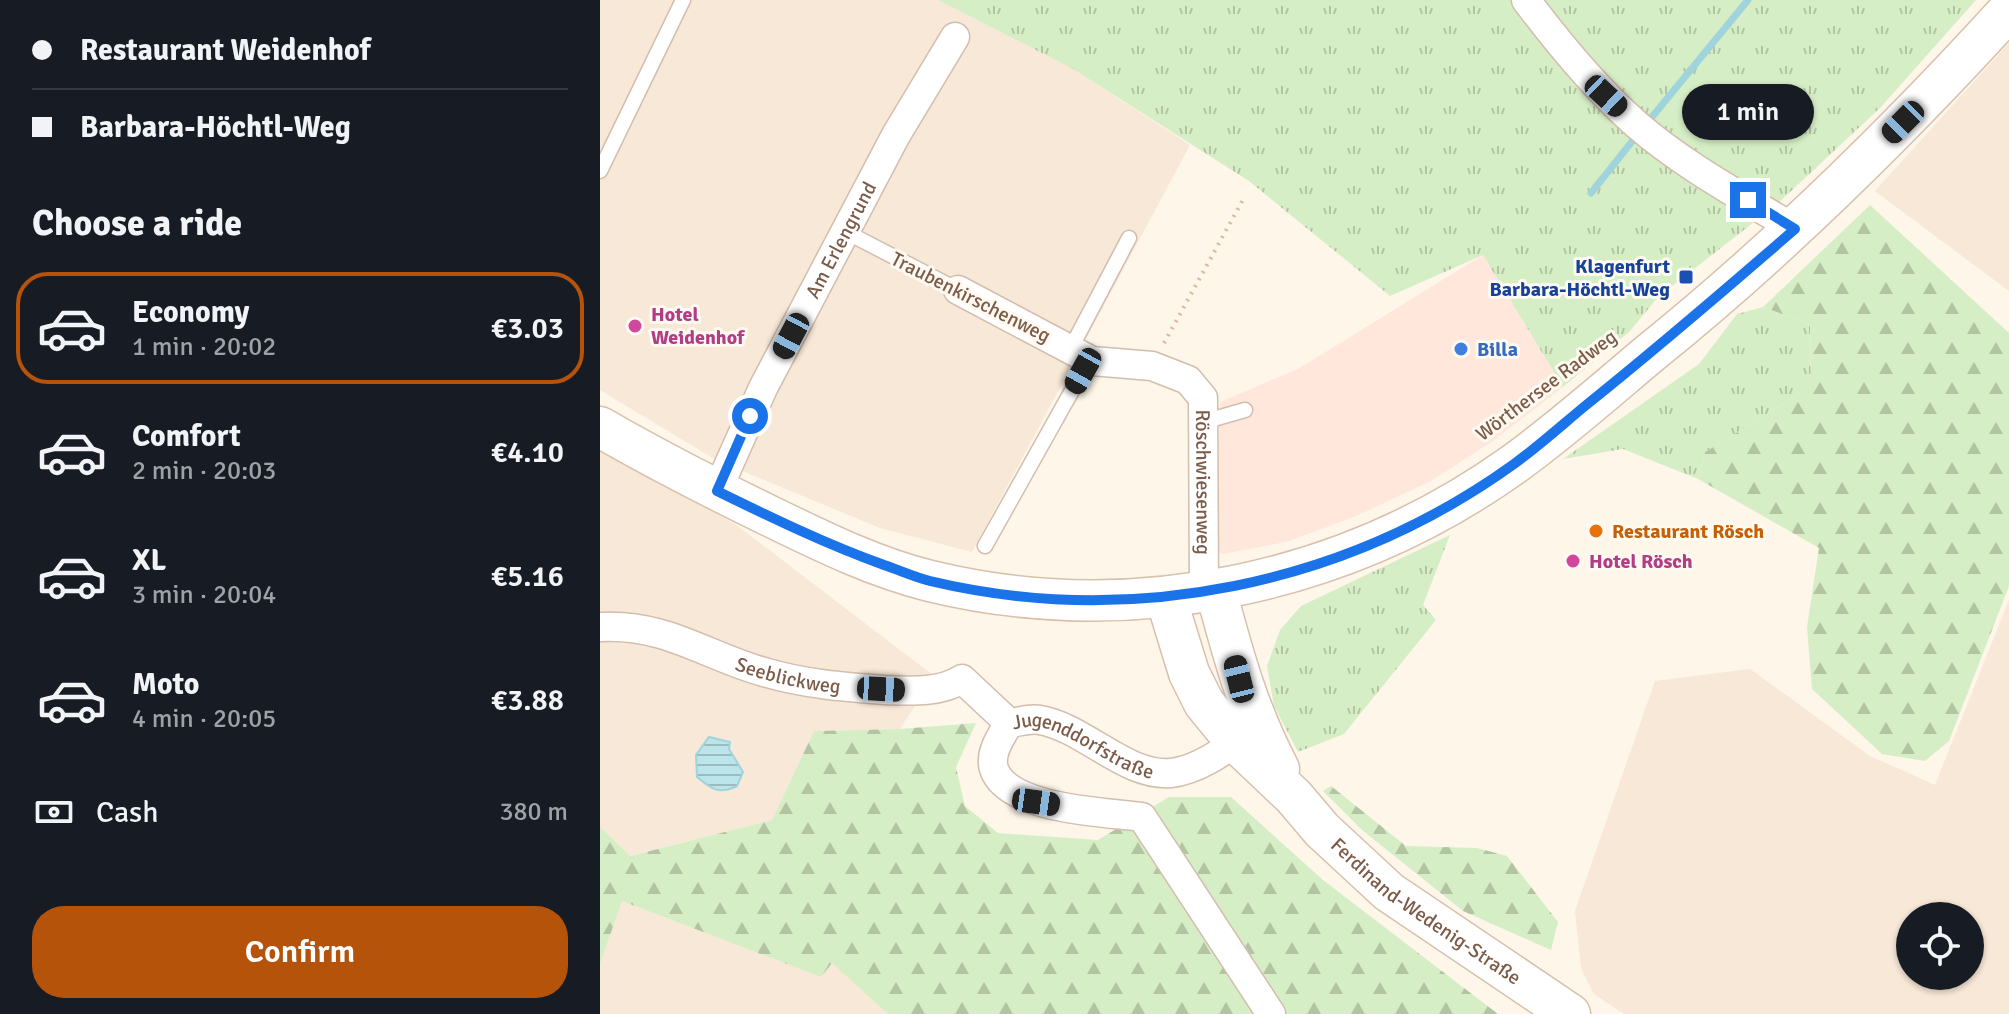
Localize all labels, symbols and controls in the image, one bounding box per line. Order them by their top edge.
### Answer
text: Restaurant Weidenhof [80,32,371,69]
car [1580,71,1632,121]
callout: 1 min [1682,84,1814,140]
text: 1 min [1717,96,1779,128]
car [1878,97,1928,147]
text: Barbara-Höchtl-Weg [80,109,351,146]
street label: Am Erlengrund [800,178,882,303]
route end [1730,182,1766,218]
text: Choose a ride [32,201,242,246]
street label: Traubenkirschenweg [887,246,1055,348]
place label: Klagenfurt Barbara-Höchtl-Weg [1489,254,1671,302]
marker: Klagenfurt Barbara-Höchtl-Weg [1677,268,1695,286]
icon: car [36,292,108,364]
text: Economy [132,294,249,331]
place label: Hotel Weidenhof [651,302,746,350]
car [769,309,813,363]
text: €3.03 [491,310,564,347]
marker: Hotel Weidenhof [626,317,644,335]
street label: Wörthersee Radweg [1471,324,1622,447]
text: 1 min · 20:02 [132,331,276,363]
place label: Billa [1477,337,1518,362]
marker: Billa [1452,340,1470,358]
car [1061,344,1105,398]
route start [732,398,768,434]
street label: Röschwiesenweg [1190,409,1216,555]
icon: car [36,416,108,488]
text: Comfort [132,418,241,455]
text: €4.10 [491,434,564,471]
text: 2 min · 20:03 [132,455,276,487]
place label: Restaurant Rösch [1612,519,1764,544]
marker: Restaurant Rösch [1587,522,1605,540]
icon: car [36,540,108,612]
text: XL [132,542,166,579]
place label: Hotel Rösch [1589,549,1693,574]
marker: Hotel Rösch [1564,552,1582,570]
text: €5.16 [491,558,564,595]
text: 3 min · 20:04 [132,579,276,611]
street label: Seeblickweg [732,652,842,699]
car [1222,653,1256,705]
icon: car [36,664,108,736]
text: Moto [132,666,199,703]
car [856,676,906,702]
text: €3.88 [491,682,564,719]
text: 4 min · 20:05 [132,703,276,735]
street label: Jugenddorfstraße [1010,707,1156,785]
car [1011,787,1061,817]
icon: cash [32,790,76,834]
text: Cash [96,794,159,831]
text: 380 m [499,796,568,828]
street label: Ferdinand-Wedenig-Straße [1325,832,1526,990]
map controls [1896,902,1984,990]
button: locate [1896,902,1984,990]
button: Confirm [32,906,568,998]

